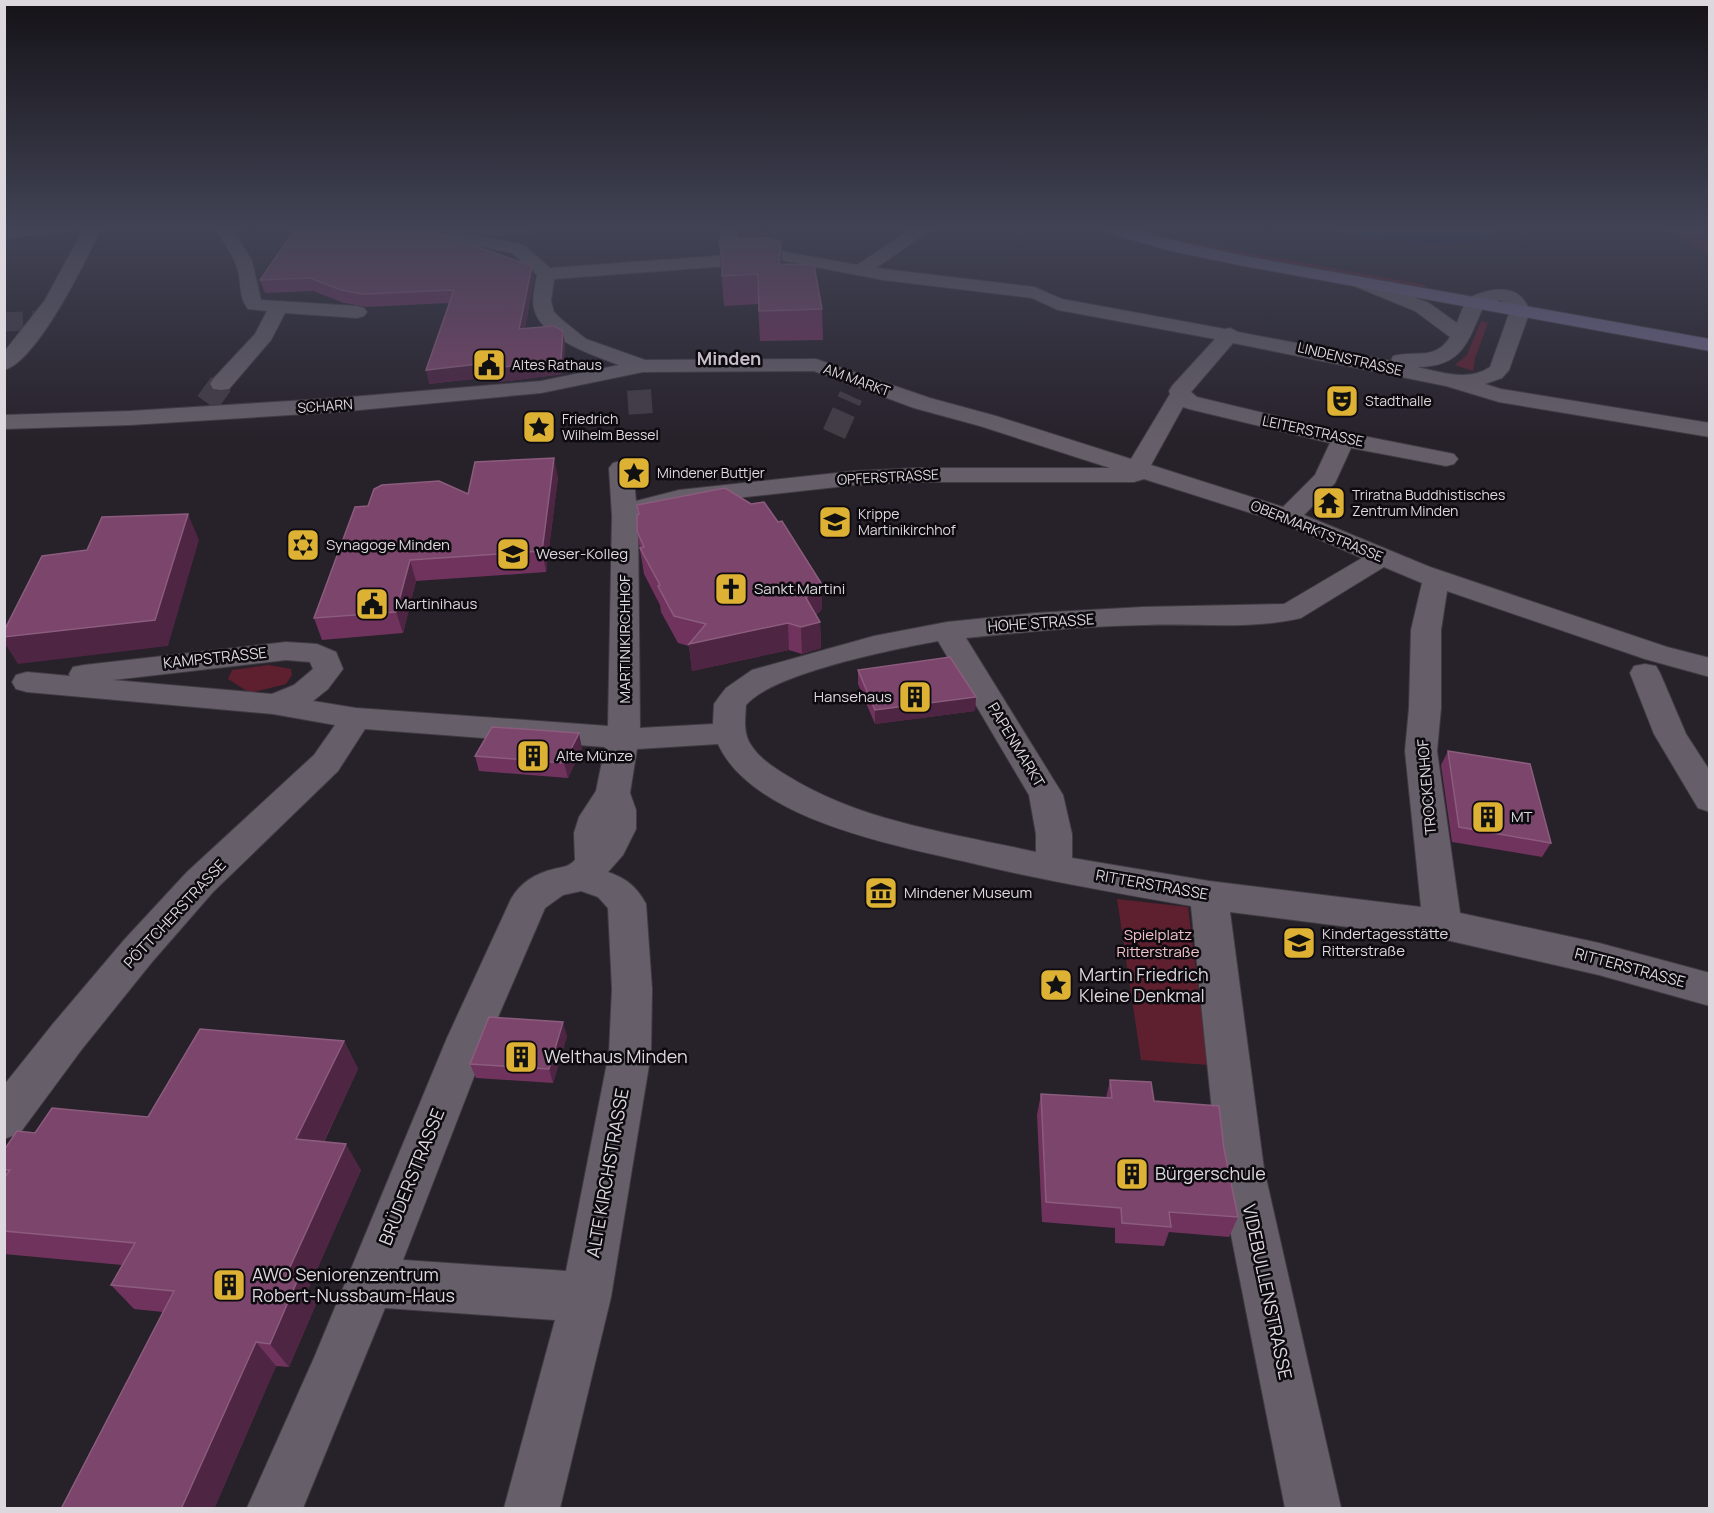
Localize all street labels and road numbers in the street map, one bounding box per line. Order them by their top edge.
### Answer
street label: LINDENSTRASSE [1296,337,1404,380]
street label: AM MARKT [821,359,894,401]
street label: SCHARN [297,394,353,417]
street label: LEITERSTRASSE [1261,410,1366,451]
street label: OPFERSTRASSE [836,464,940,489]
street label: OBERMARKTSTRASSE [1248,495,1386,566]
street label: MARTINIKIRCHHOF [614,574,635,704]
street label: HOHE STRASSE [987,608,1095,637]
street label: KAMPSTRASSE [162,642,268,673]
street label: PAPENMARKT [983,699,1050,791]
street label: TROCKENHOF [1412,738,1441,836]
street label: PÖTTCHERSTRASSE [119,855,231,973]
street label: RITTERSTRASSE [1094,864,1210,905]
street label: RITTERSTRASSE [1572,943,1688,992]
street label: ALTE KIRCHSTRASSE [580,1086,634,1259]
street label: BRÜDERSTRASSE [373,1105,449,1249]
street label: VIDEBULLENSTRASSE [1238,1202,1298,1382]

